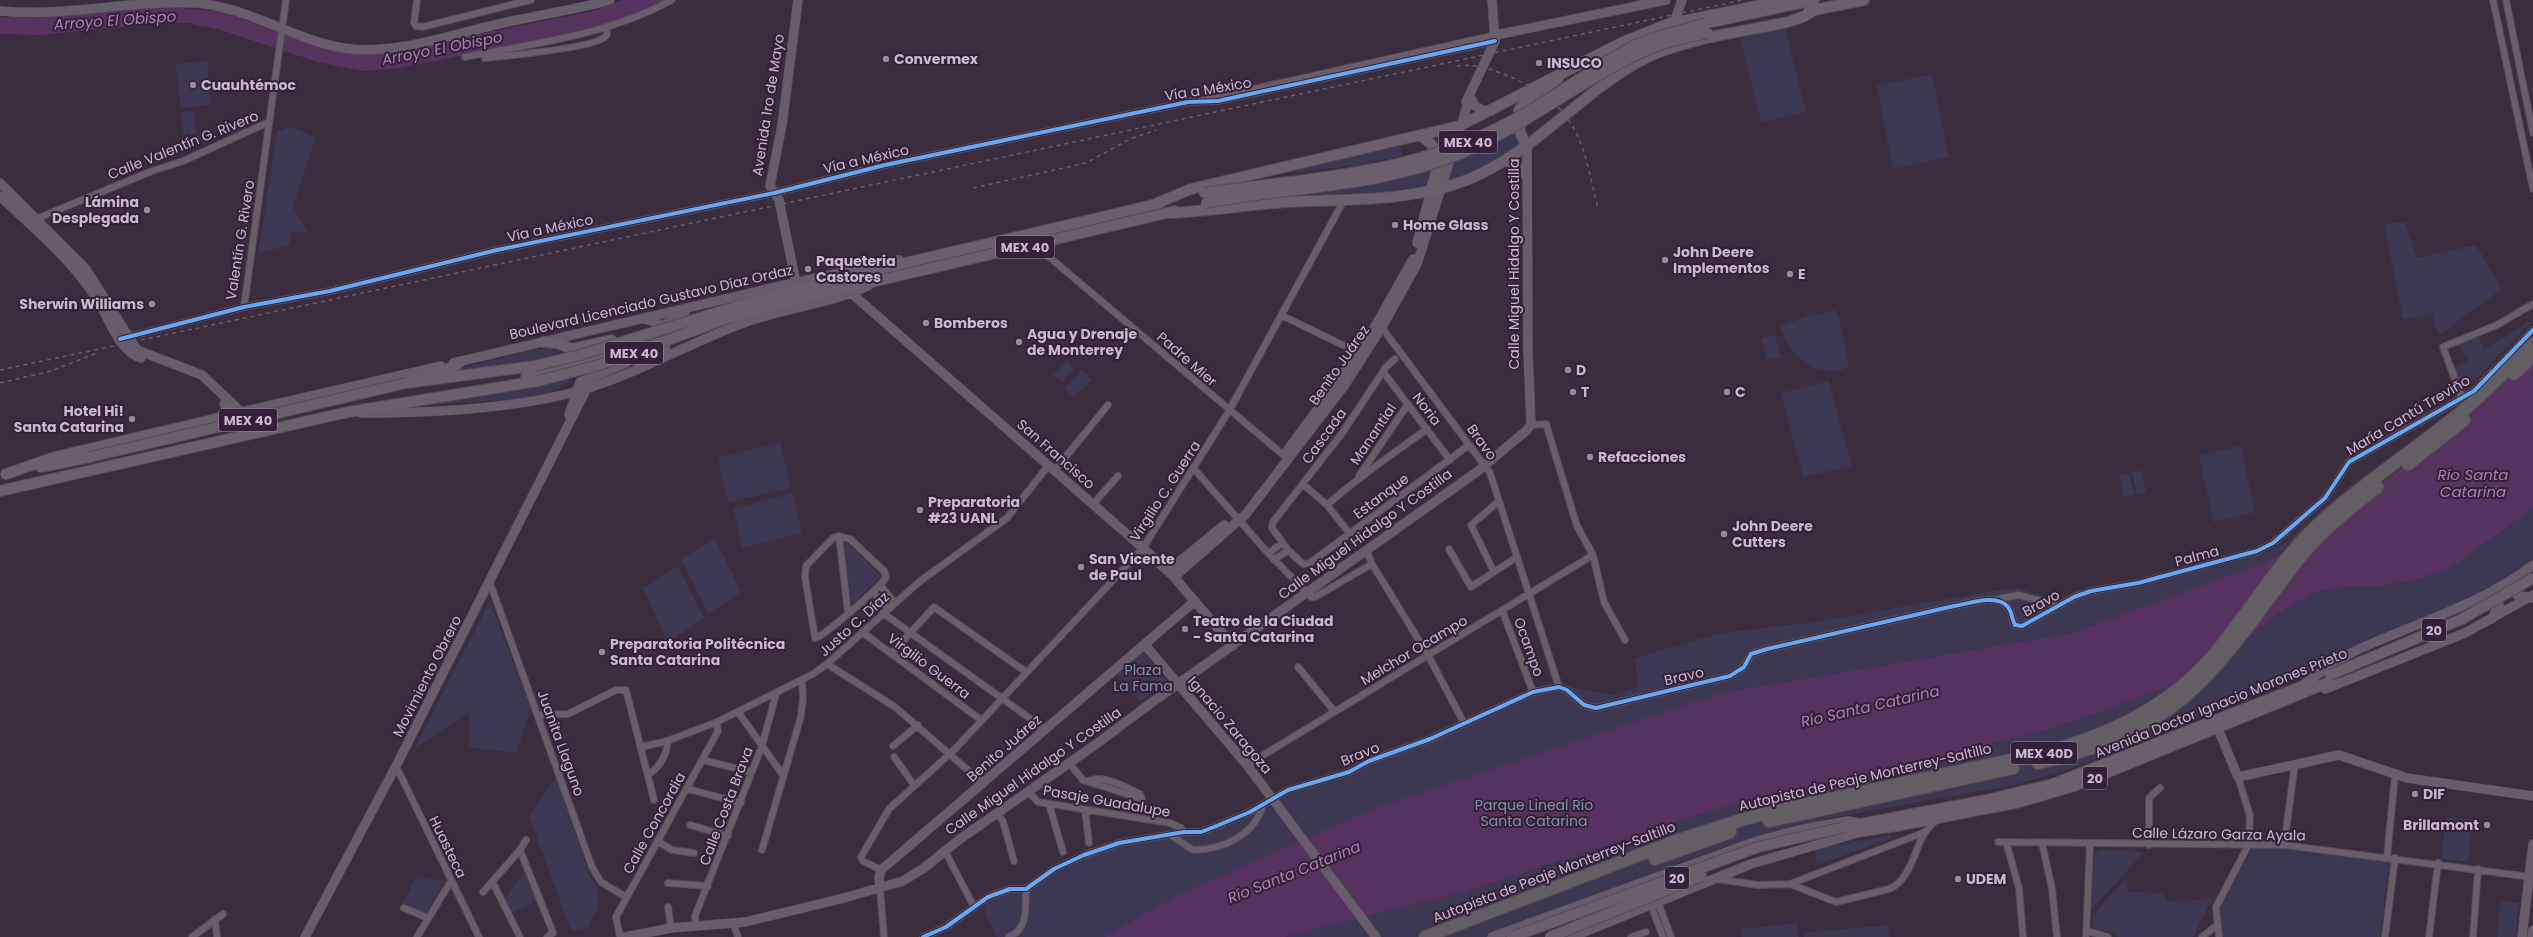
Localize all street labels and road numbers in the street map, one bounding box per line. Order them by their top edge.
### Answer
street label: Avenida 1ro de Mayo [747,32,789,178]
street label: Vía a México [1163,72,1253,106]
street label: Calle Valentín G. Rivero [105,106,261,184]
road number: MEX 40 [1439,131,1497,153]
street label: Vía a México [821,139,911,179]
street label: Calle Miguel Hidalgo Y Costilla [1504,159,1524,369]
street label: Valentín G. Rivero [221,178,259,302]
street label: Vía a México [505,209,595,247]
road number: MEX 40 [996,236,1054,258]
street label: Boulevard Licenciado Gustavo Díaz Ordaz [507,260,795,344]
street label: Benito Juárez [1304,321,1374,409]
street label: Padre Mier [1152,327,1222,391]
road number: MEX 40 [605,342,663,364]
street label: María Cantú Treviño [2342,370,2474,460]
street label: Noria [1408,388,1446,430]
street label: Manantial [1345,399,1401,469]
street label: Cascada [1297,404,1351,468]
road number: MEX 40 [219,409,277,431]
street label: San Francisco [1013,414,1099,494]
street label: Bravo [1462,420,1502,464]
street label: Virgilio C. Guerra [1125,437,1205,545]
street label: Calle Miguel Hidalgo Y Costilla [1274,464,1456,604]
street label: Estanque [1349,468,1413,524]
street label: Palma [2173,541,2221,571]
street label: Bravo [2019,585,2063,621]
street label: Justo C. Díaz [815,587,893,661]
street label: Melchor Ocampo [1357,610,1471,690]
street label: Movimiento Obrero [388,612,466,740]
street label: Ocampo [1509,615,1549,679]
road number: 20 [2422,619,2446,641]
street label: Virgilio Guerra [883,628,975,704]
street label: Avenida Doctor Ignacio Morones Prieto [2092,643,2350,763]
street label: Bravo [1662,662,1706,690]
street label: Ignacio Zaragoza [1183,672,1277,778]
street label: Juanita Llaguno [532,687,590,799]
street label: Calle Miguel Hidalgo Y Costilla [941,702,1125,840]
street label: Benito Juárez [962,710,1046,786]
street label: Bravo [1338,737,1382,771]
street label: Autopista de Peaje Monterrey-Saltillo [1737,738,1993,816]
road number: MEX 40D [2011,742,2077,764]
street label: Calle Costa Brava [694,744,758,868]
road number: 20 [2083,767,2107,789]
street label: Calle Concordia [618,769,690,877]
street label: Pasaje Guadalupe [1042,780,1173,822]
street label: Huasteca [424,812,472,882]
street label: Autopista de Peaje Monterrey-Saltillo [1430,816,1678,928]
street label: Calle Lázaro Garza Ayala [2132,822,2306,846]
road number: 20 [1665,867,1689,889]

